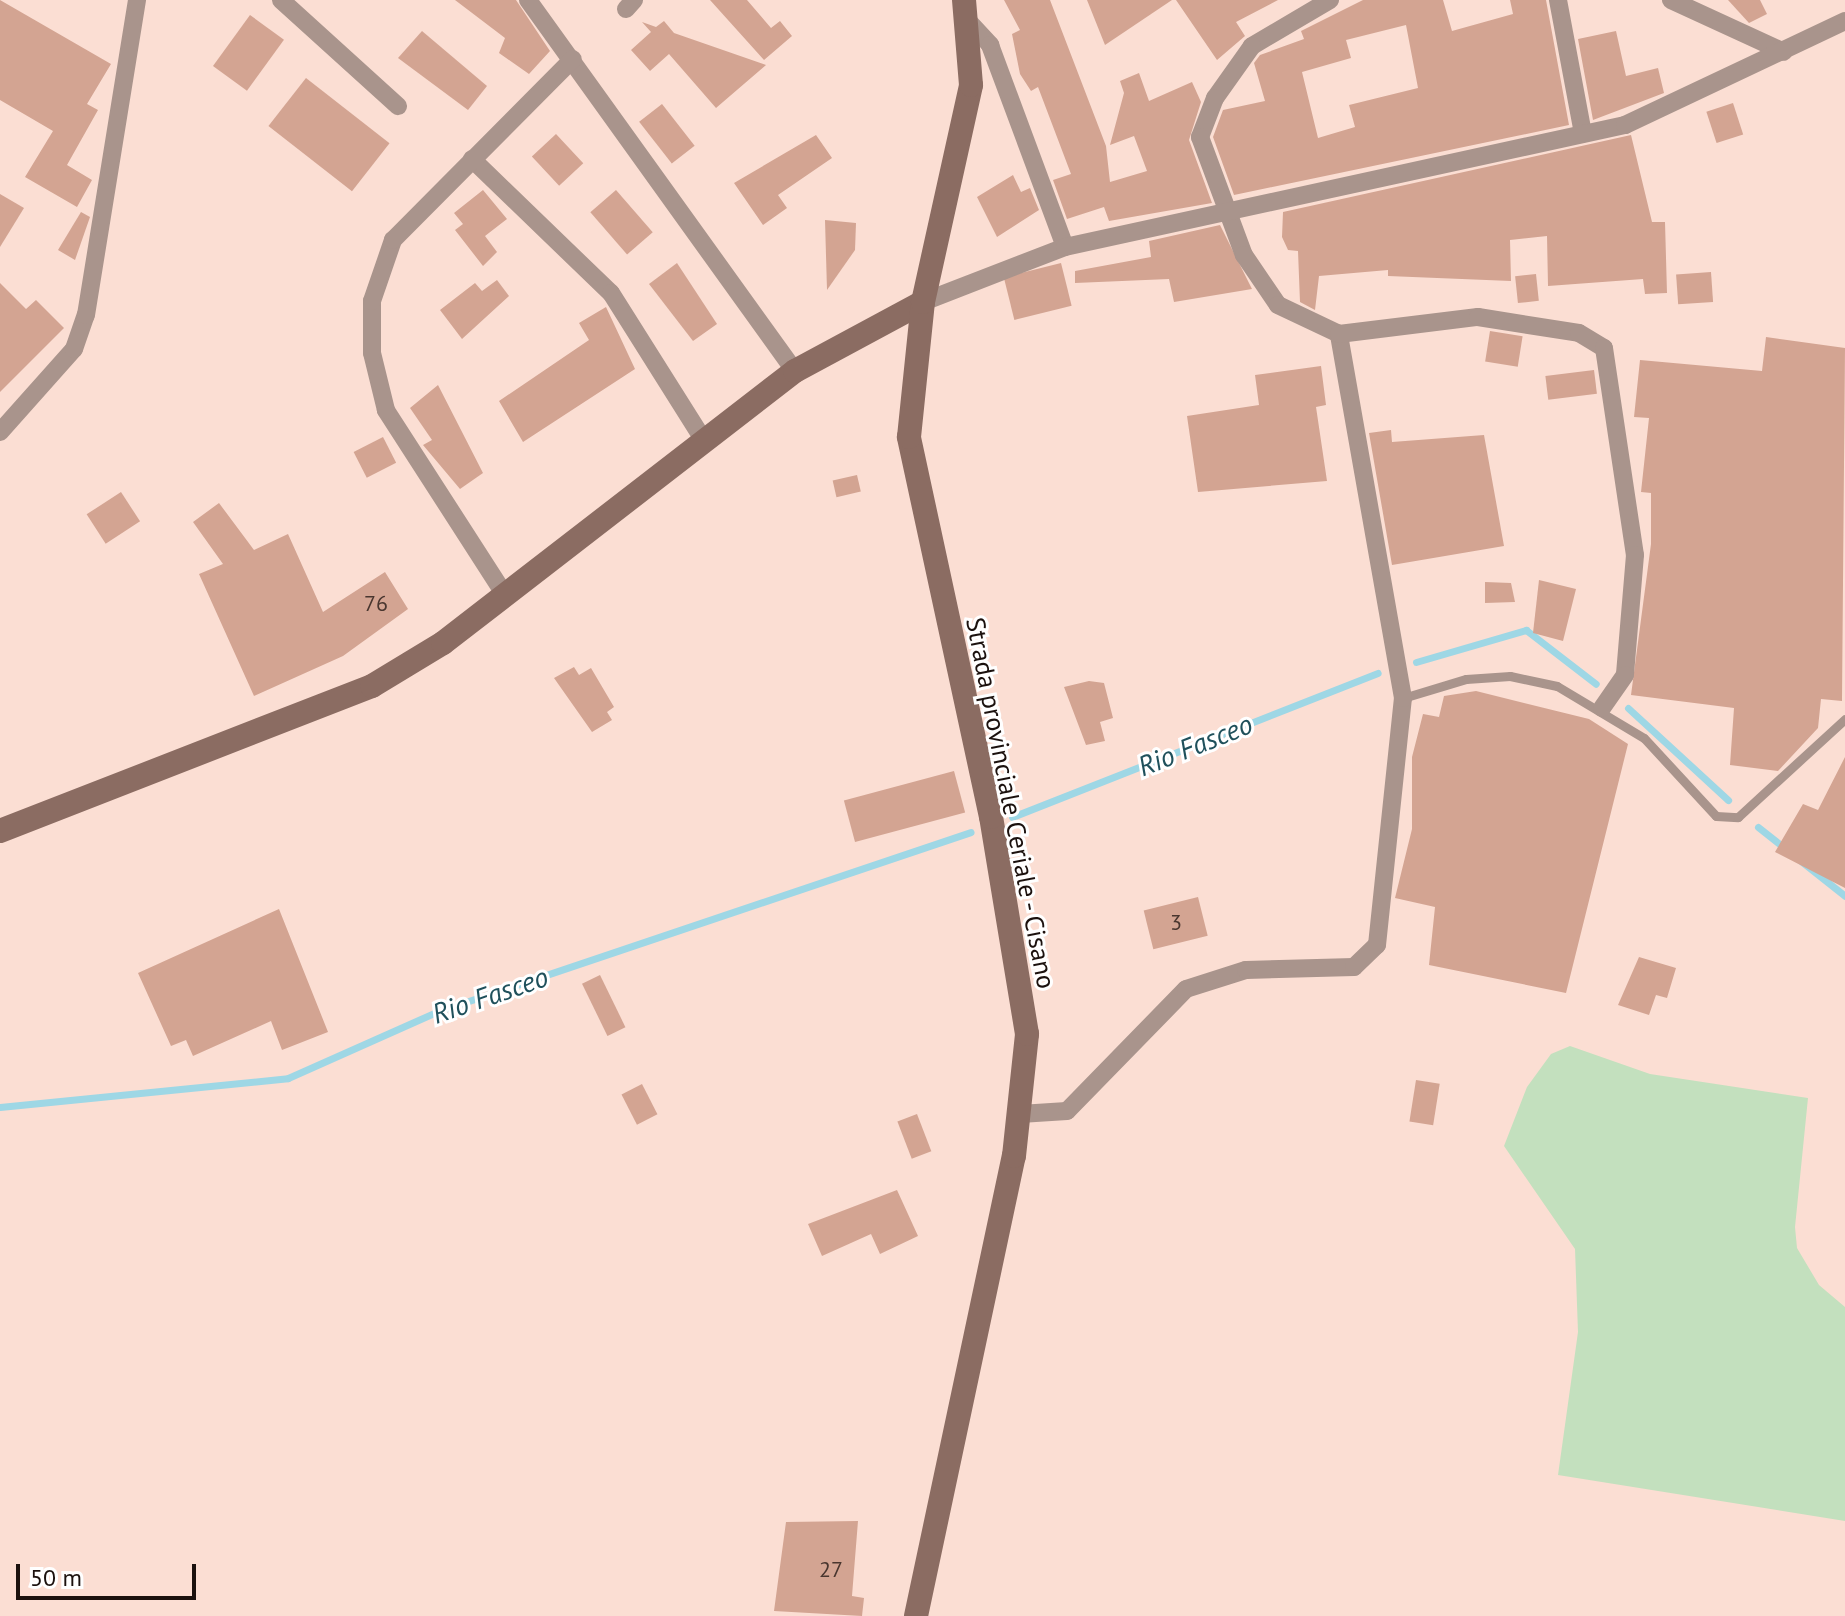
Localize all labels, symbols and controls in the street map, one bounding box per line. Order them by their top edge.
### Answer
house number: 76 [364,591,388,617]
street label: Strada provinciale Ceriale - Cisano [959,613,1063,993]
water label: Rio Fasceo [1133,707,1257,783]
house number: 3 [1170,910,1182,936]
water label: Rio Fasceo [428,959,552,1031]
scale bar [20,1548,200,1598]
house number: 27 [819,1557,843,1583]
text: 50 m [30,1562,82,1593]

